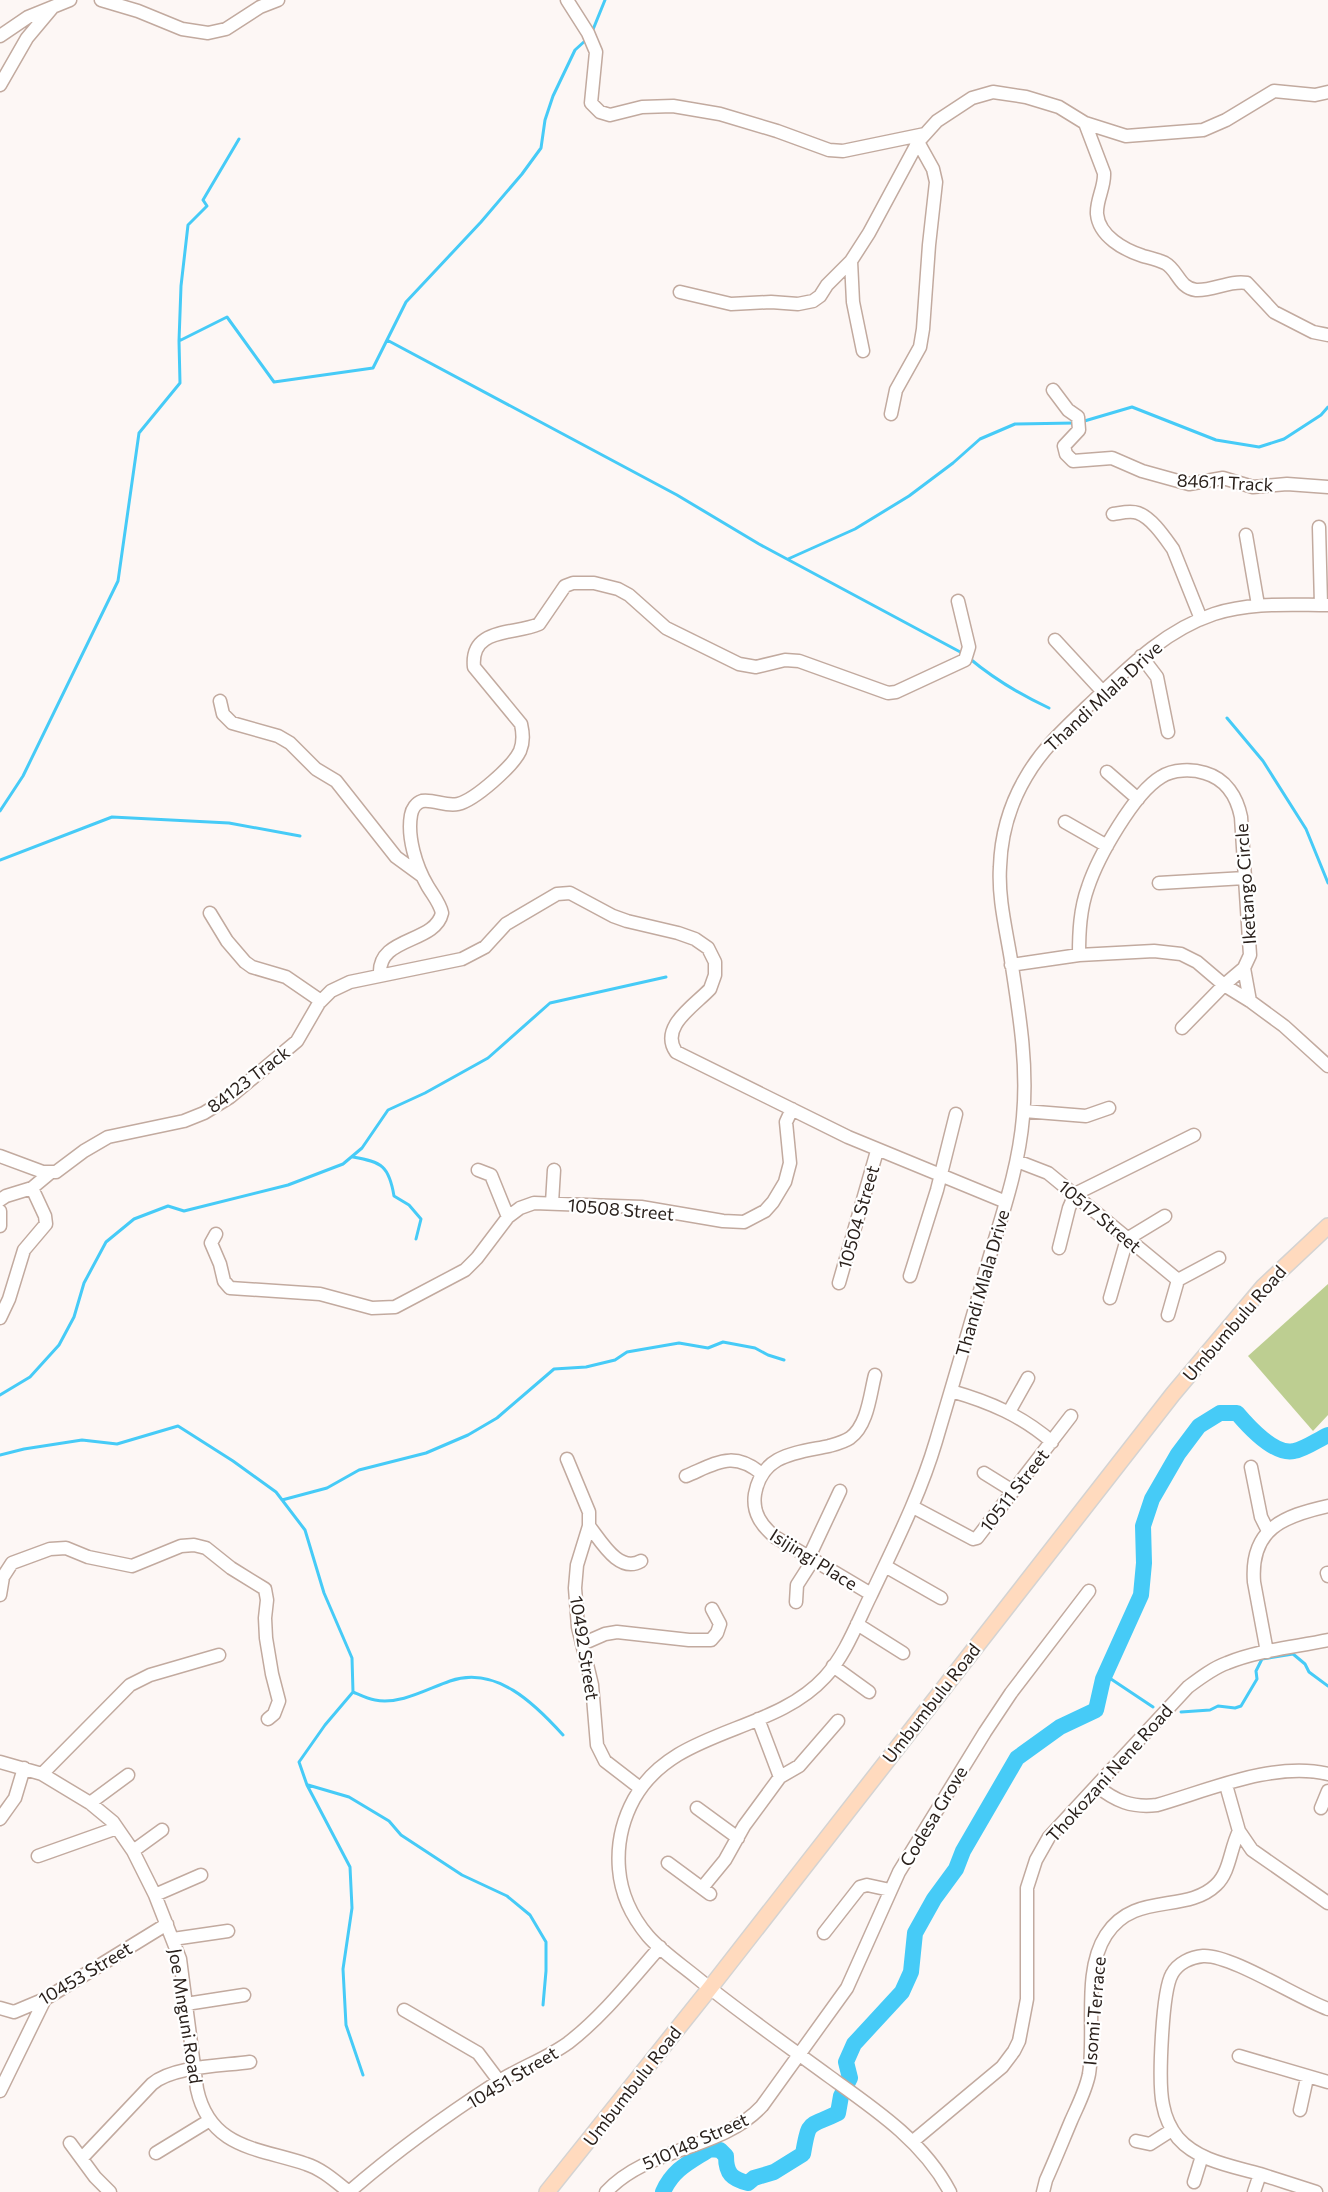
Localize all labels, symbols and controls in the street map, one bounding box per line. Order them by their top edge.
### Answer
street label: 84611 Track [1176,468,1274,496]
street label: Thandi Mlala Drive [1040,636,1166,756]
street label: Iketango Circle [1230,823,1260,945]
street label: 84123 Track [202,1041,294,1117]
street label: 10504 Street [833,1163,883,1271]
street label: 10517 Street [1054,1175,1146,1257]
street label: 10508 Street [567,1193,675,1225]
street label: Thandi Mlala Drive [950,1207,1014,1359]
street label: Umbumbulu Road [1178,1261,1290,1385]
street label: 10511 Street [975,1444,1053,1536]
street label: Isijingi Place [766,1523,862,1595]
street label: 10492 Street [566,1594,604,1702]
street label: Umbumbulu Road [877,1639,985,1767]
street label: Thokozani Nene Road [1041,1700,1177,1846]
street label: Codesa Grove [894,1762,972,1870]
street label: 10453 Street [34,1936,136,2010]
street label: Joe Mnguni Road [164,1947,208,2085]
street label: Isomi Terrace [1078,1956,1110,2066]
street label: Umbumbulu Road [578,2022,686,2150]
street label: 10451 Street [462,2041,562,2113]
street label: 510148 Street [639,2108,751,2174]

